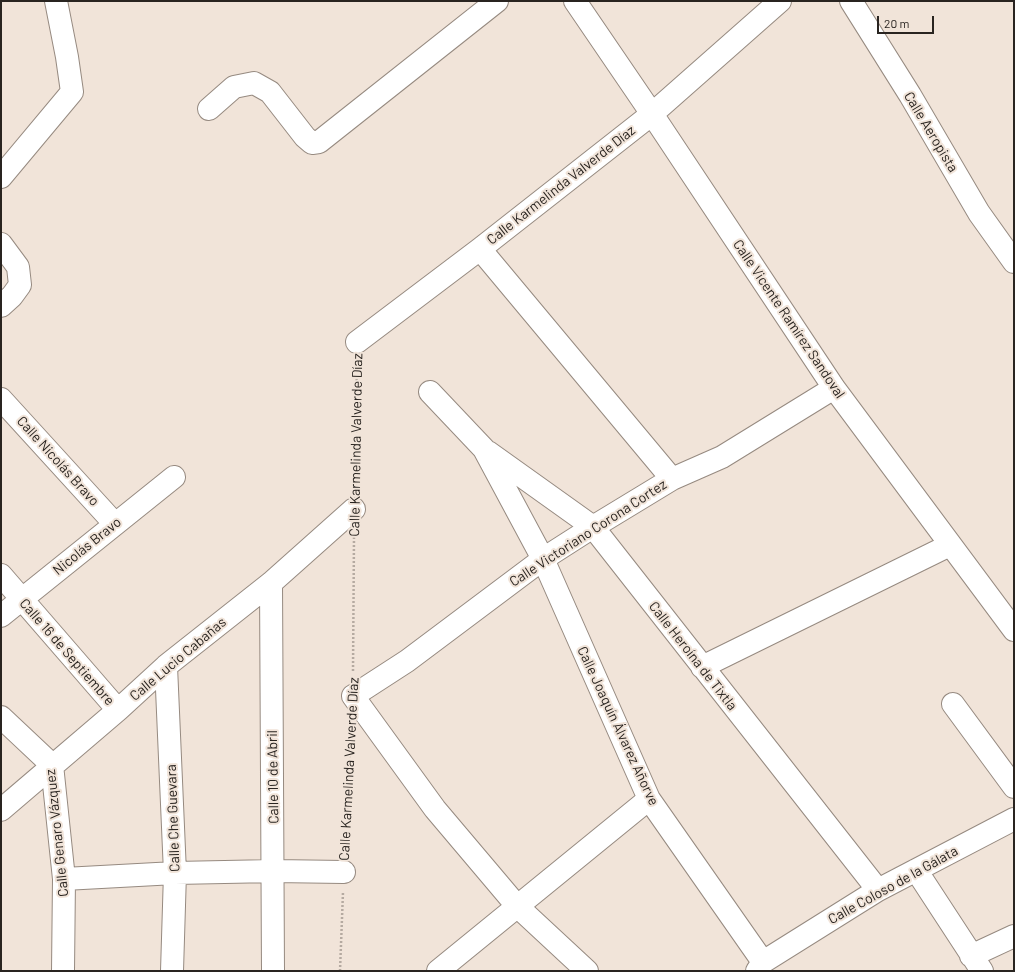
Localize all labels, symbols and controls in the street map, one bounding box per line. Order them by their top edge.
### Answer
scale bar [879,8,936,34]
text: 20 m [884,16,910,30]
street label: Calle Aeropista [900,89,962,175]
street label: Calle Karmelinda Valverde Díaz [483,122,639,248]
street label: Calle Vicente Ramírez Sandoval [730,236,848,402]
street label: Calle Karmelinda Valverde Díaz [346,353,366,537]
street label: Calle Nicolás Bravo [13,413,103,509]
street label: Calle Victoriano Corona Cortez [506,476,670,590]
street label: Nicolás Bravo [50,513,124,579]
street label: Calle 16 de Septiembre [16,595,118,709]
street label: Calle Heroína de Tixtla [645,598,741,714]
street label: Calle Lucio Cabañas [126,614,230,704]
street label: Calle Joaquín Álvarez Añorve [574,644,662,808]
street label: Calle Karmelinda Valverde Díaz [336,677,362,861]
street label: Calle 10 de Abril [264,730,282,824]
street label: Calle Che Guevara [163,764,183,872]
street label: Calle Genaro Vázquez [42,768,72,898]
street label: Calle Coloso de la Gálata [825,842,961,928]

